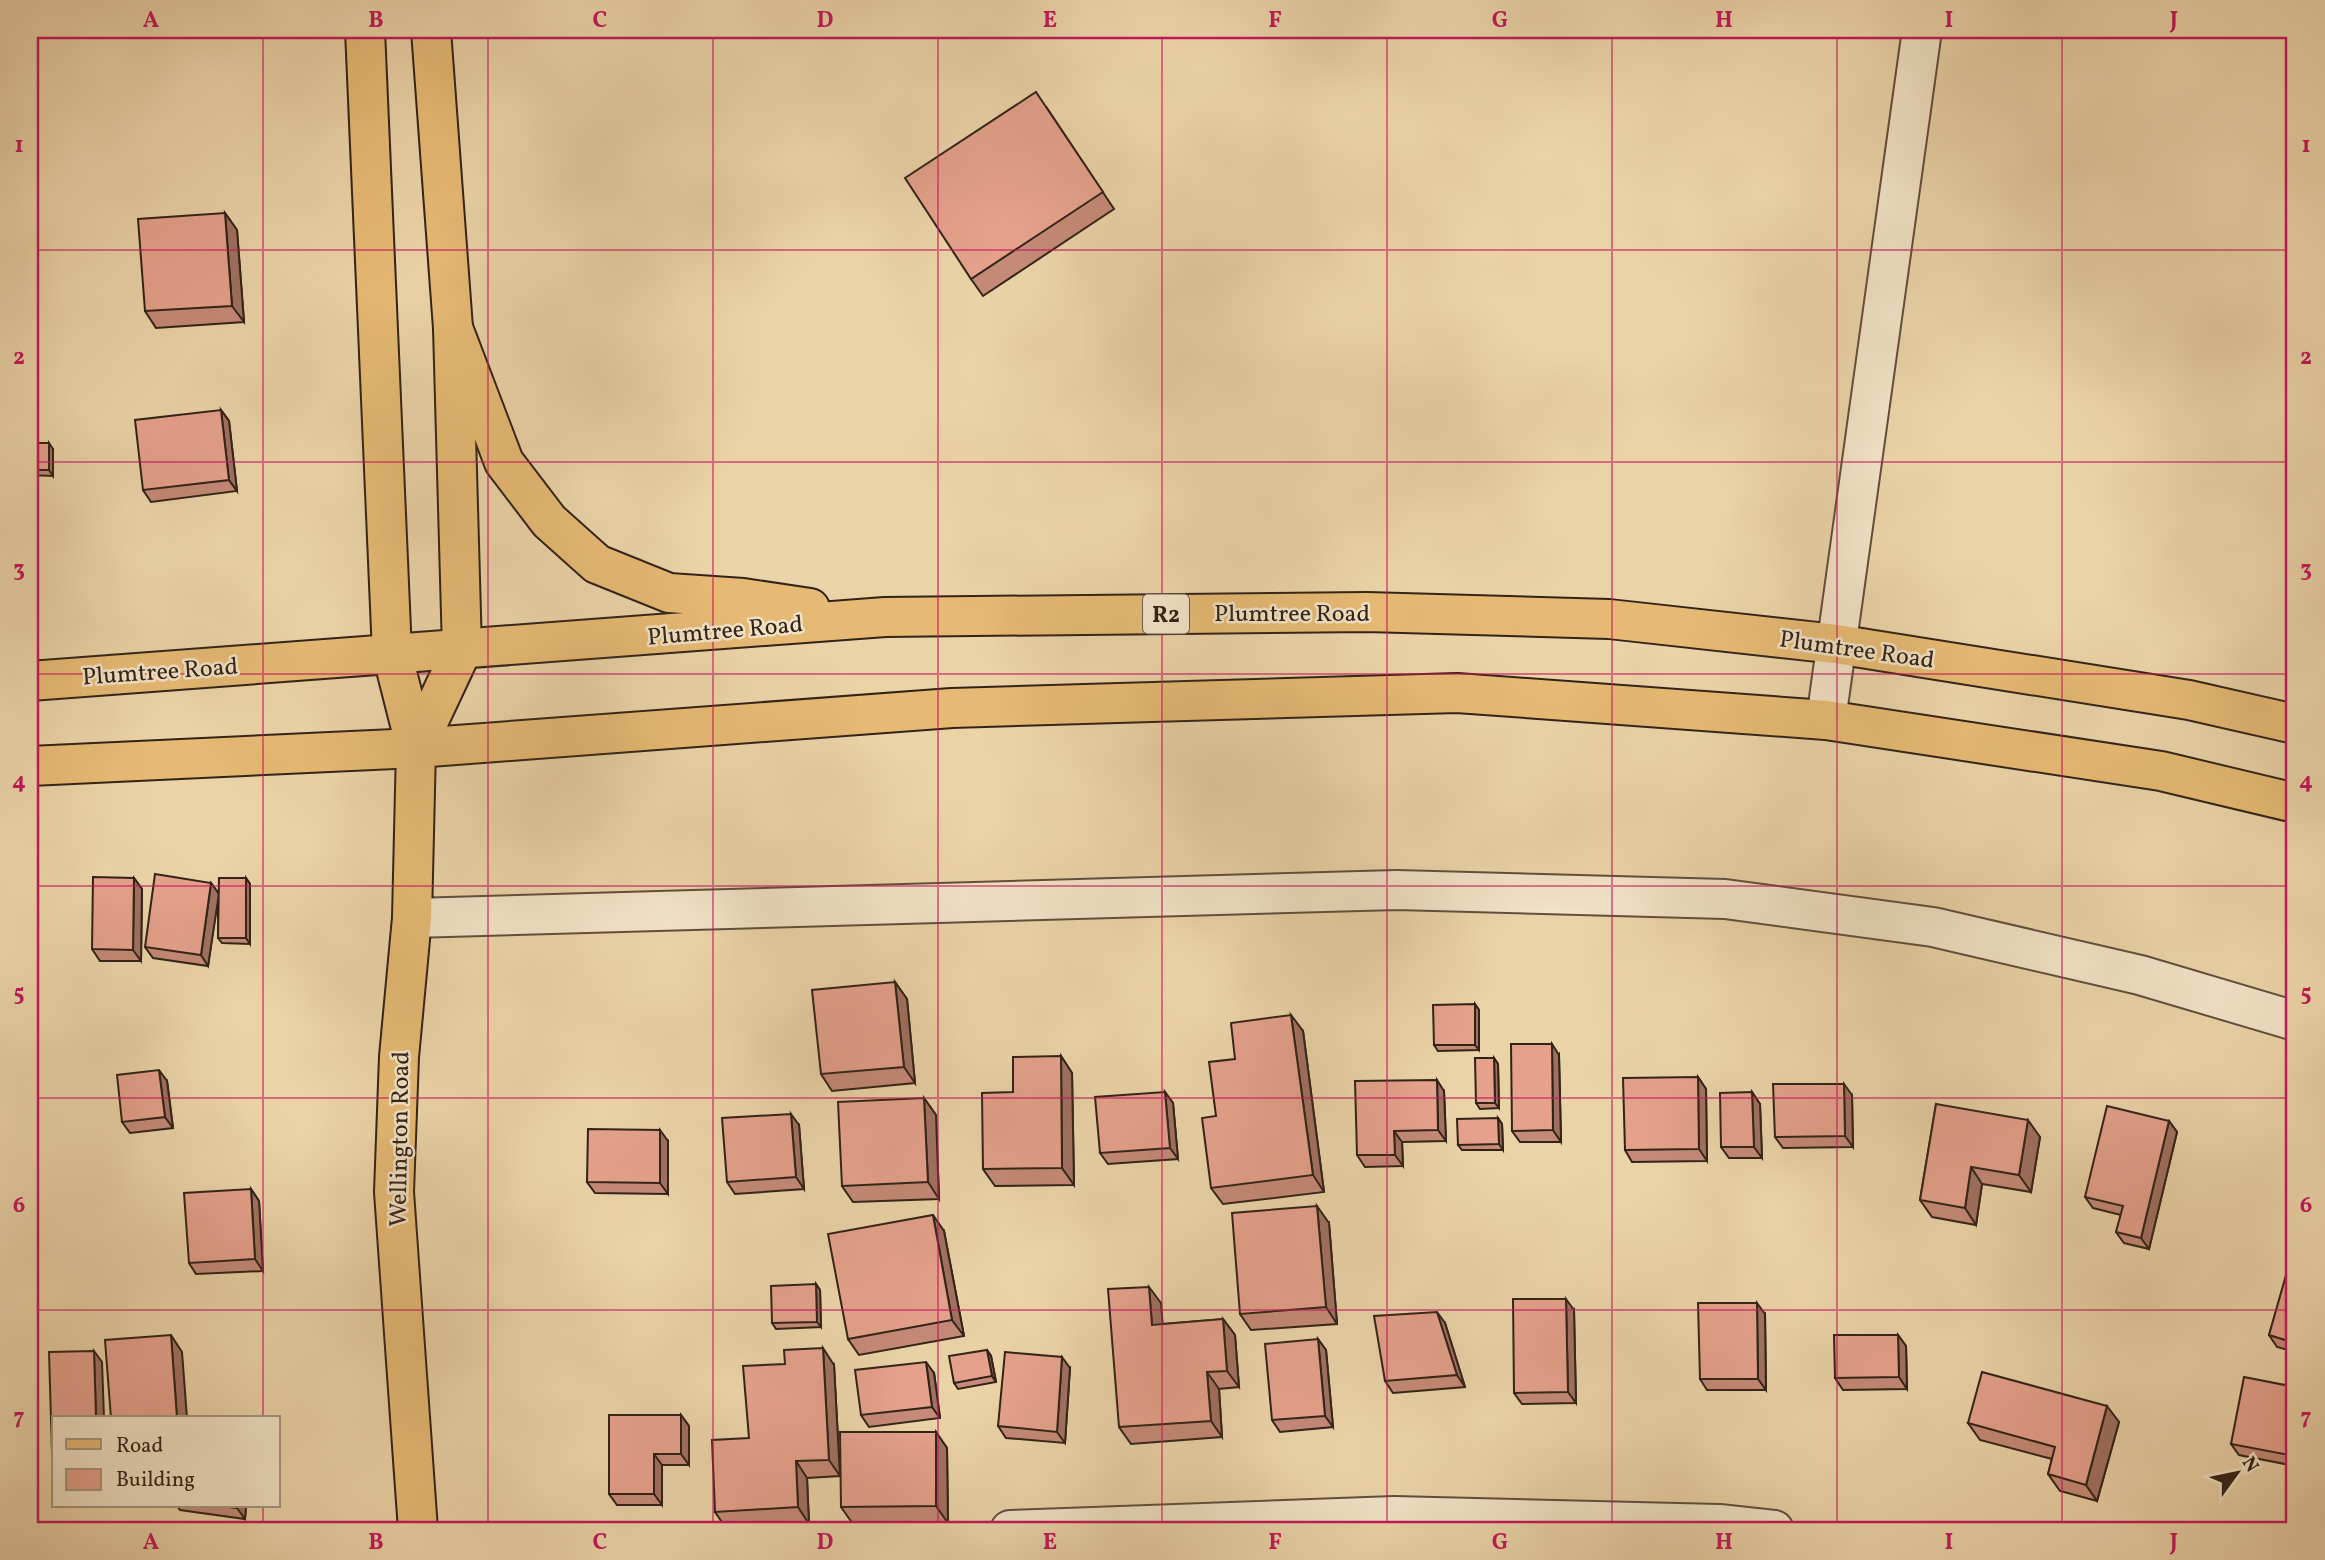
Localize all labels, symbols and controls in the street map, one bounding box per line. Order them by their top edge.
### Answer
text: A [143,5,159,37]
text: B [368,5,384,37]
text: C [593,5,607,37]
text: D [817,5,834,37]
text: E [1043,5,1057,37]
text: F [1268,5,1282,37]
text: G [1492,5,1508,37]
text: H [1715,5,1733,37]
text: I [1945,5,1953,37]
text: J [2169,5,2178,37]
text: 1 [14,130,24,162]
text: 1 [2301,130,2311,162]
text: 2 [13,342,25,374]
text: 2 [2300,342,2312,374]
text: 3 [13,554,25,586]
text: 3 [2300,554,2312,586]
road number: R2 [1143,594,1189,634]
street label: Plumtree Road [1214,598,1370,632]
street label: Plumtree Road [646,608,804,656]
street label: Plumtree Road [1777,623,1936,679]
street label: Plumtree Road [81,651,239,695]
text: 4 [12,766,26,798]
text: 4 [2299,766,2313,798]
text: 5 [13,978,25,1010]
text: 5 [2300,978,2312,1010]
street label: Wellington Road [382,1051,420,1227]
text: 6 [13,1190,25,1222]
text: 6 [2300,1190,2312,1222]
text: 7 [14,1402,25,1434]
text: 7 [2301,1402,2312,1434]
legend [52,1416,280,1508]
text: Road [116,1432,163,1461]
north arrow [2202,1438,2272,1508]
text: N [2235,1452,2264,1478]
text: Building [116,1466,195,1495]
text: A [143,1527,159,1559]
text: B [368,1527,384,1559]
text: C [593,1527,607,1559]
text: D [817,1527,834,1559]
text: E [1043,1527,1057,1559]
text: F [1268,1527,1282,1559]
text: G [1492,1527,1508,1559]
text: H [1715,1527,1733,1559]
text: I [1945,1527,1953,1559]
text: J [2169,1527,2178,1559]

